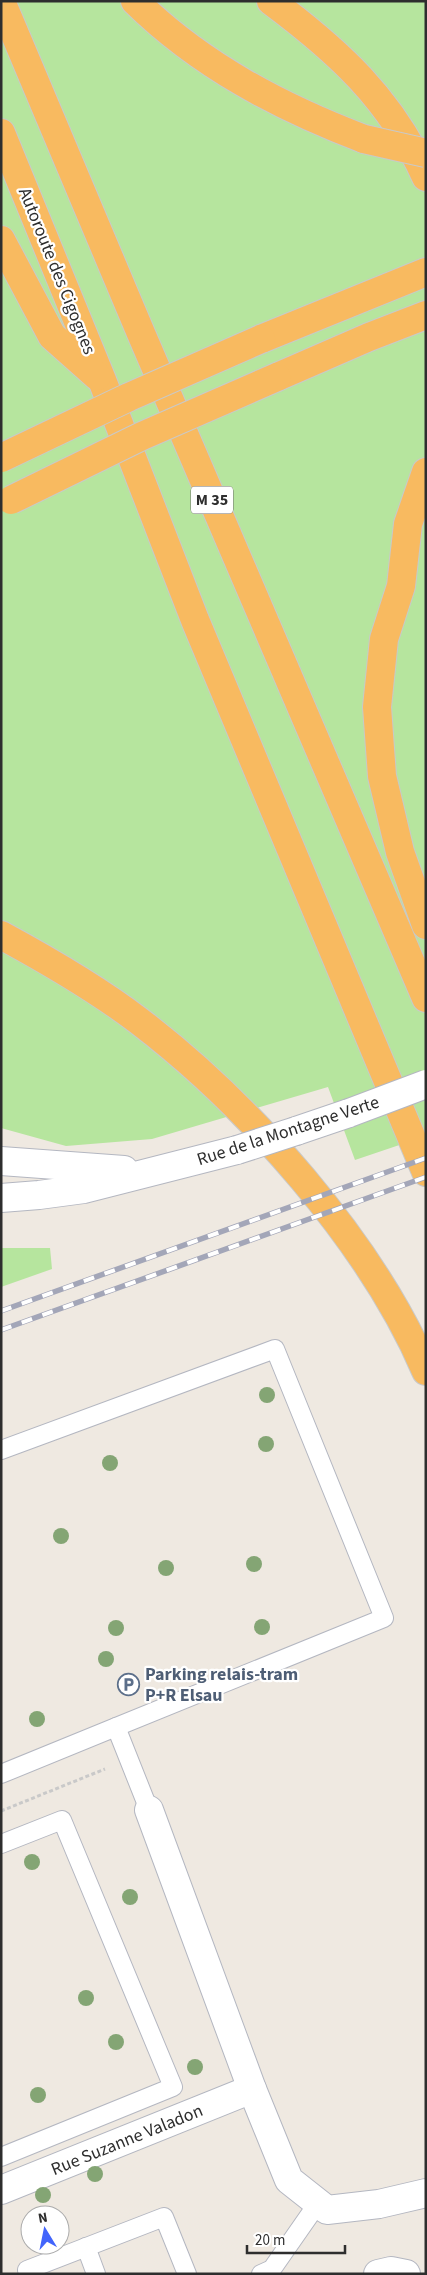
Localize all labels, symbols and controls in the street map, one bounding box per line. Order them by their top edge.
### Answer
street label: Autoroute des Cigognes [12,184,102,358]
road number: M 35 [191,486,233,514]
street label: Rue de la Montagne Verte [194,1090,382,1172]
place label: Parking relais-tram P+R Elsau [145,1662,298,1708]
parking icon: Parking relais-tram P+R Elsau [117,1672,141,1696]
street label: Rue Suzanne Valadon [47,2098,207,2182]
north arrow [20,2205,70,2255]
text: N [37,2208,49,2229]
scale bar [247,2222,344,2254]
text: 20 m [255,2230,285,2251]

